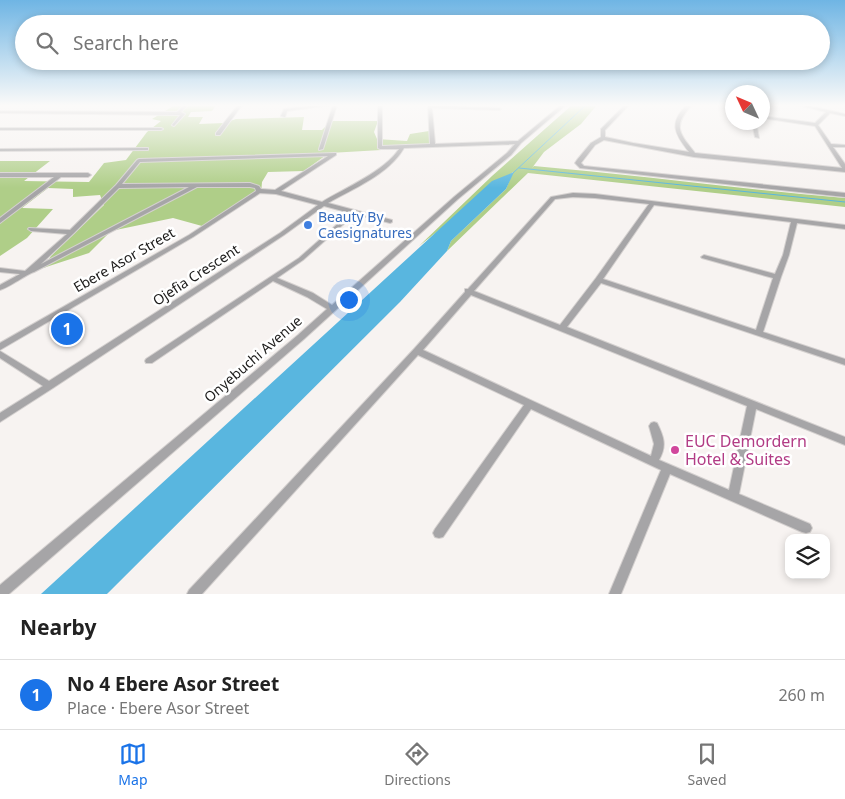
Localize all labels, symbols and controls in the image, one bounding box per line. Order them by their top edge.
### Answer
search box [15,15,830,70]
icon: search [33,29,61,57]
text: Search here [73,30,179,56]
north arrow [725,85,770,130]
place label: Beauty By Caesignatures [318,207,412,242]
marker: Beauty By Caesignatures [302,219,314,231]
street label: Ebere Asor Street [70,223,178,296]
street label: Ojefia Crescent [149,239,243,310]
your location [336,287,362,313]
pin: 1 [51,310,83,348]
street label: Onyebuchi Avenue [200,311,306,406]
place label: EUC Demordern Hotel & Suites [685,430,807,470]
marker: EUC Demordern Hotel & Suites [669,444,681,456]
map controls [785,534,830,579]
button: layers [785,534,830,579]
text: Nearby [20,613,96,641]
text: No 4 Ebere Asor Street [67,671,279,697]
text: 1 [31,684,41,706]
text: 260 m [778,684,825,706]
text: Place · Ebere Asor Street [67,697,249,719]
tab: Map [118,740,148,789]
tab: Directions [384,740,451,789]
tab: Saved [687,740,727,789]

